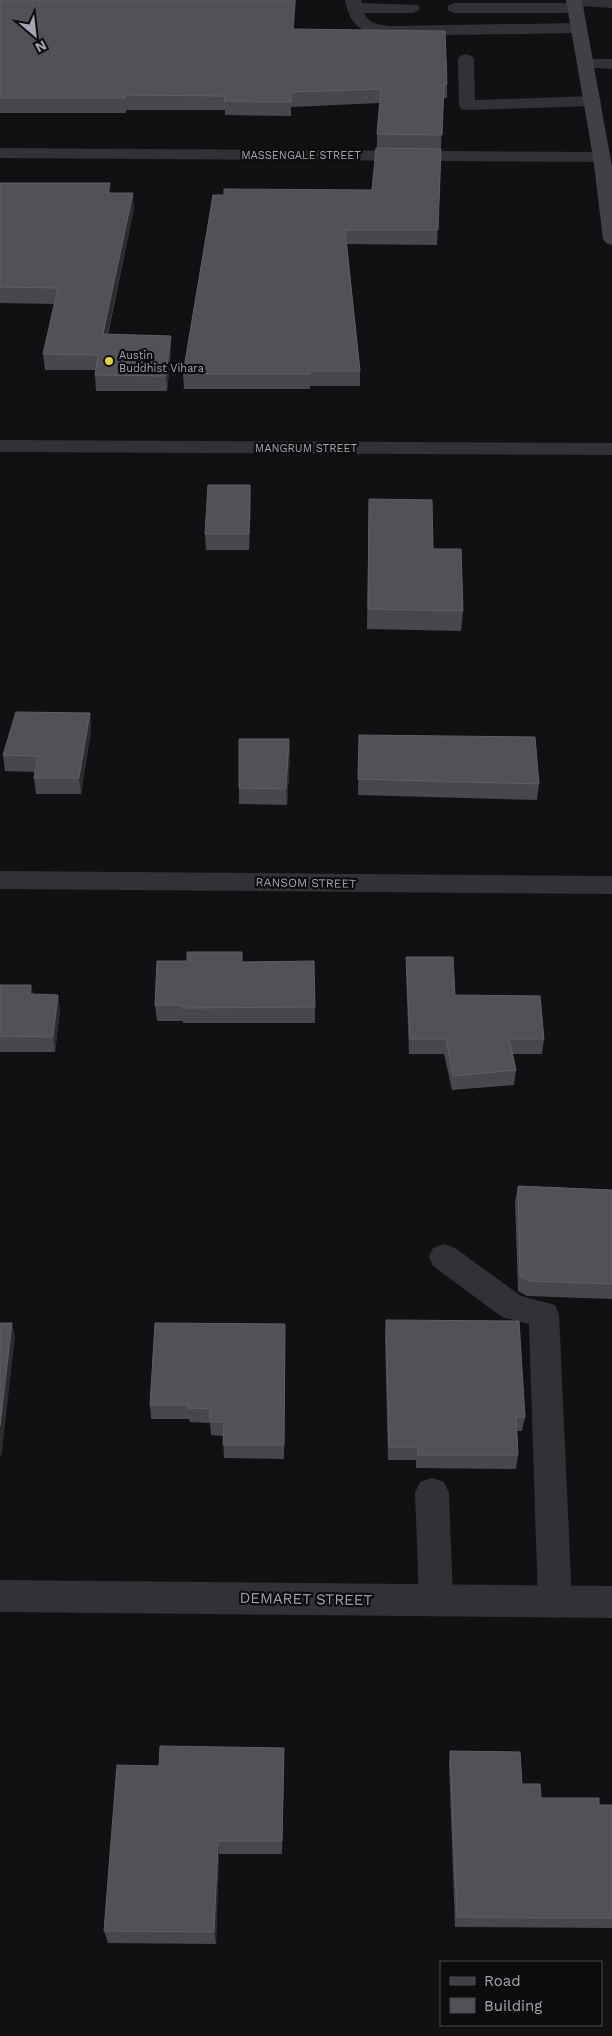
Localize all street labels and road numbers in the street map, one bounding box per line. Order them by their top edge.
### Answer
street label: MASSENGALE STREET [241,149,361,162]
street label: MANGRUM STREET [255,442,357,455]
street label: RANSOM STREET [255,875,357,891]
street label: DEMARET STREET [239,1589,373,1609]

